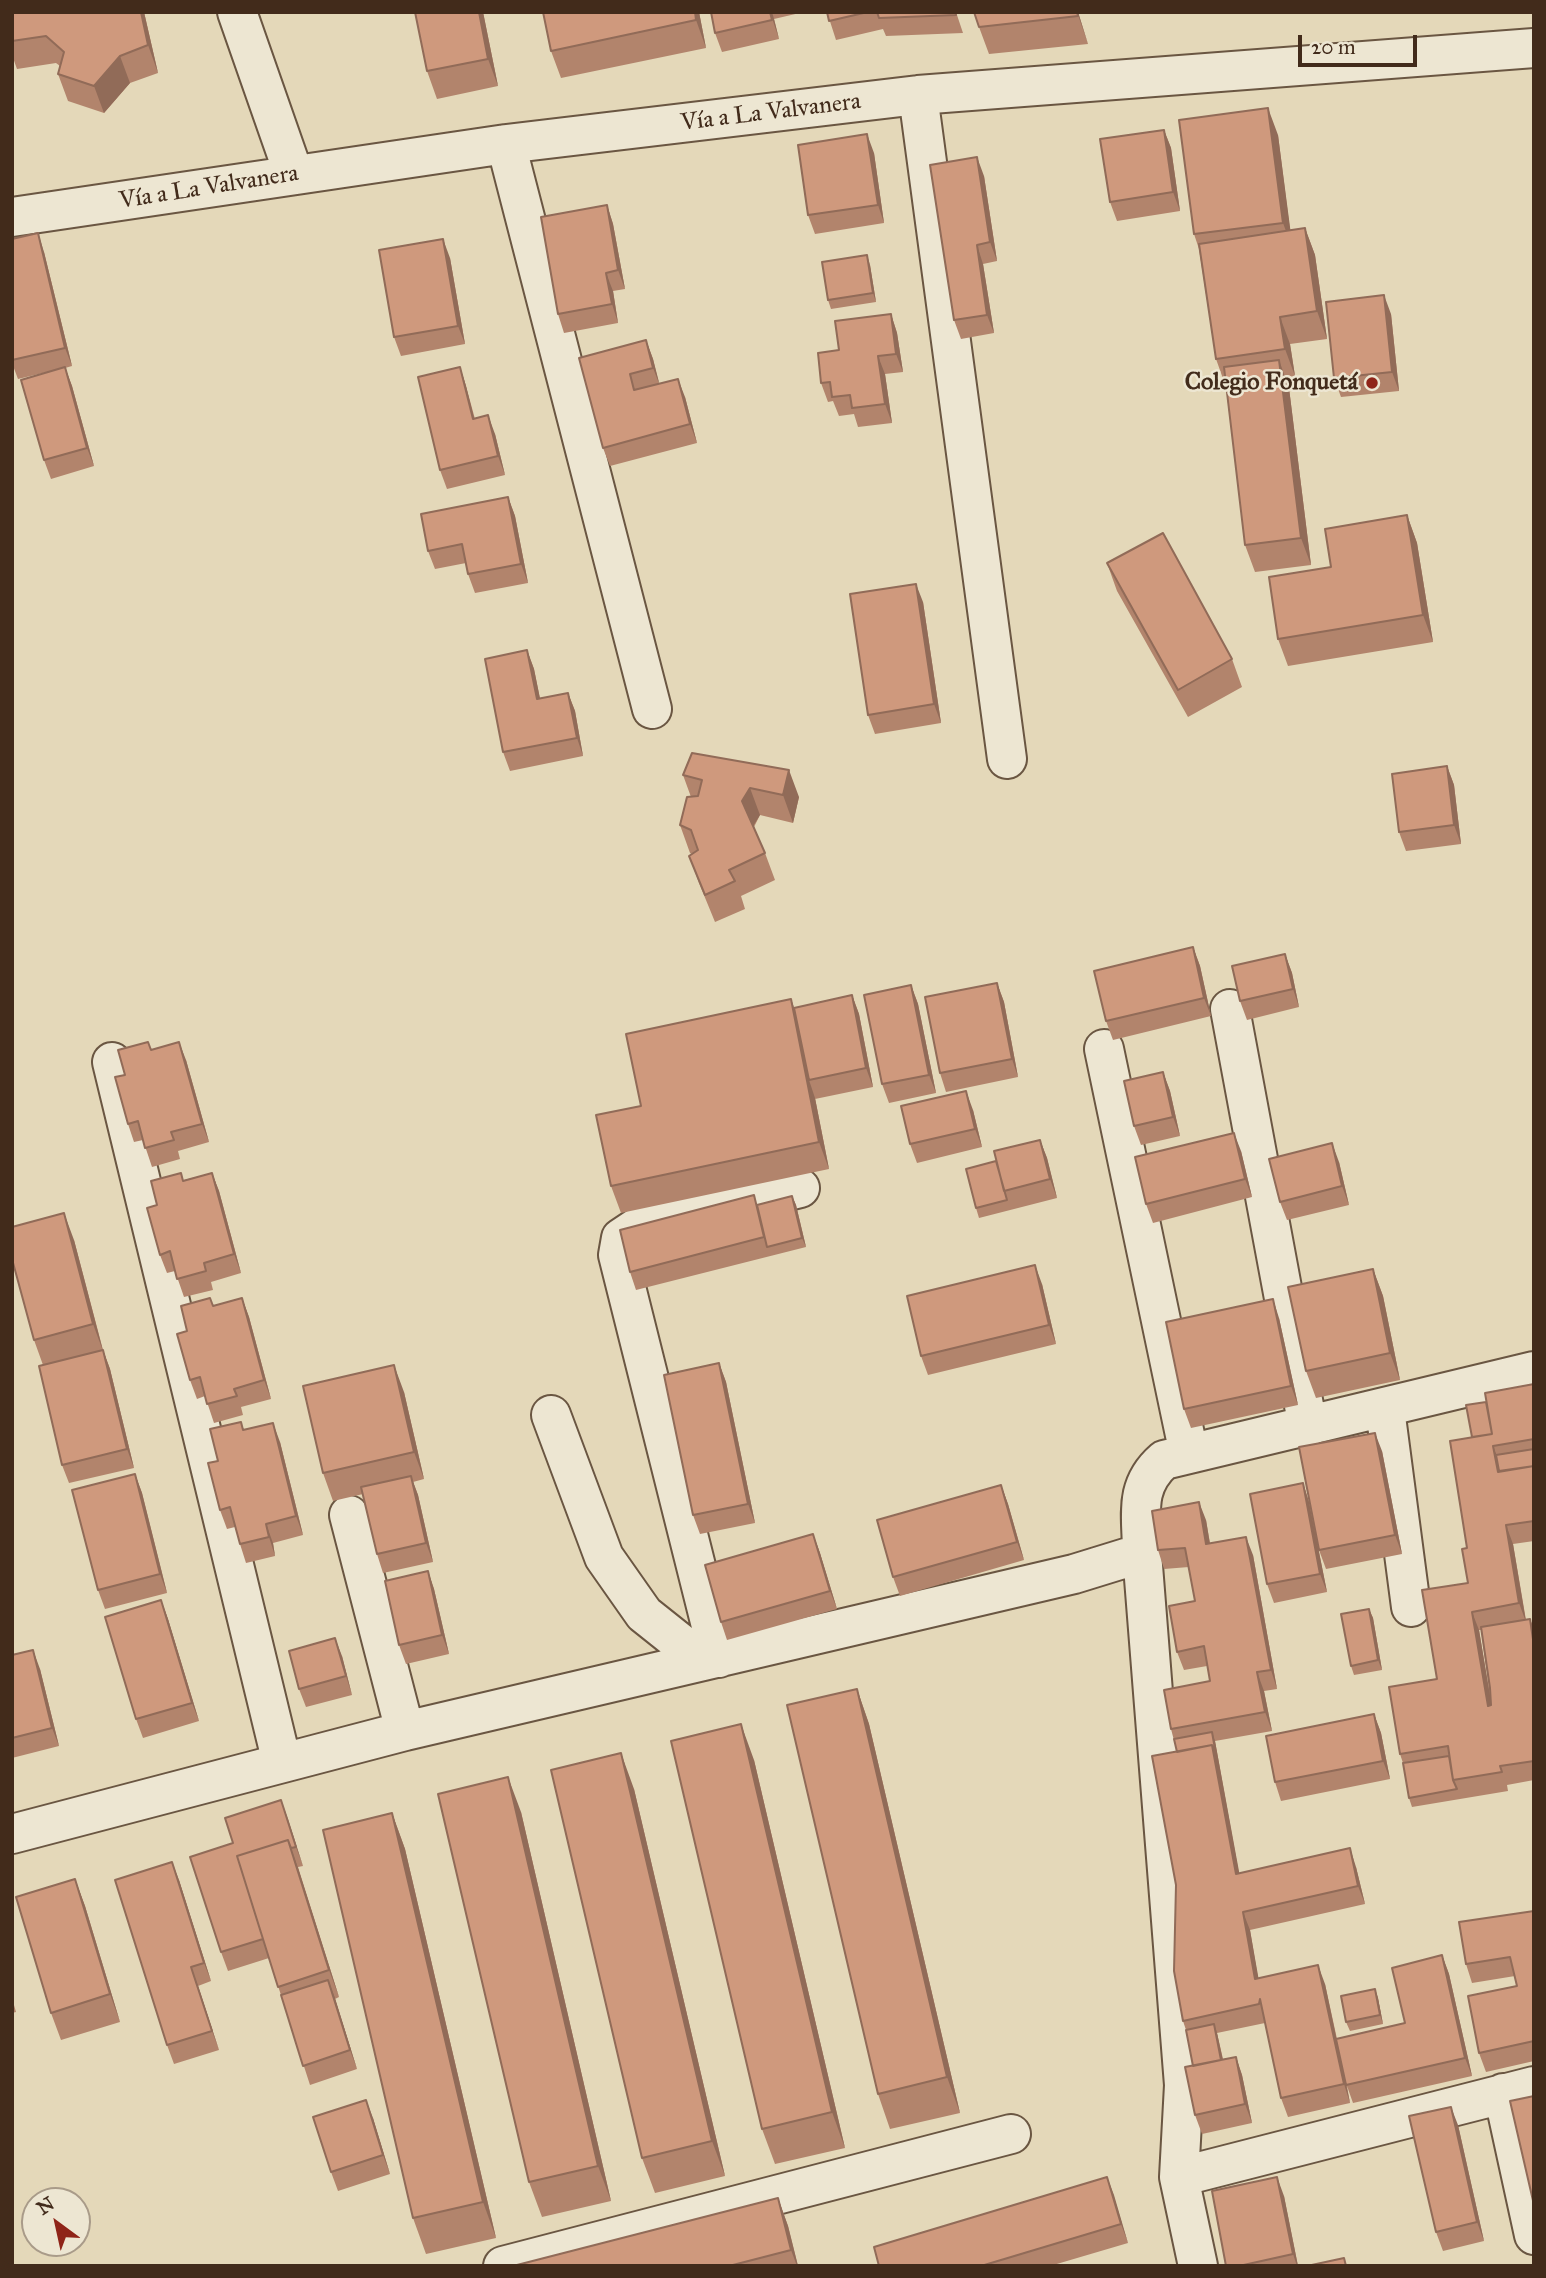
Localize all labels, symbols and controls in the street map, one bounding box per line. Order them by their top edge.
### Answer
scale bar [1301,21,1420,65]
text: 20 m [1311,34,1356,60]
street label: Vía a La Valvanera [679,88,863,138]
street label: Vía a La Valvanera [117,160,301,216]
place label: Colegio Fonquetá [1185,369,1358,397]
marker: Colegio Fonquetá [1364,375,1380,391]
north arrow [21,2187,91,2257]
text: N [32,2192,58,2220]

